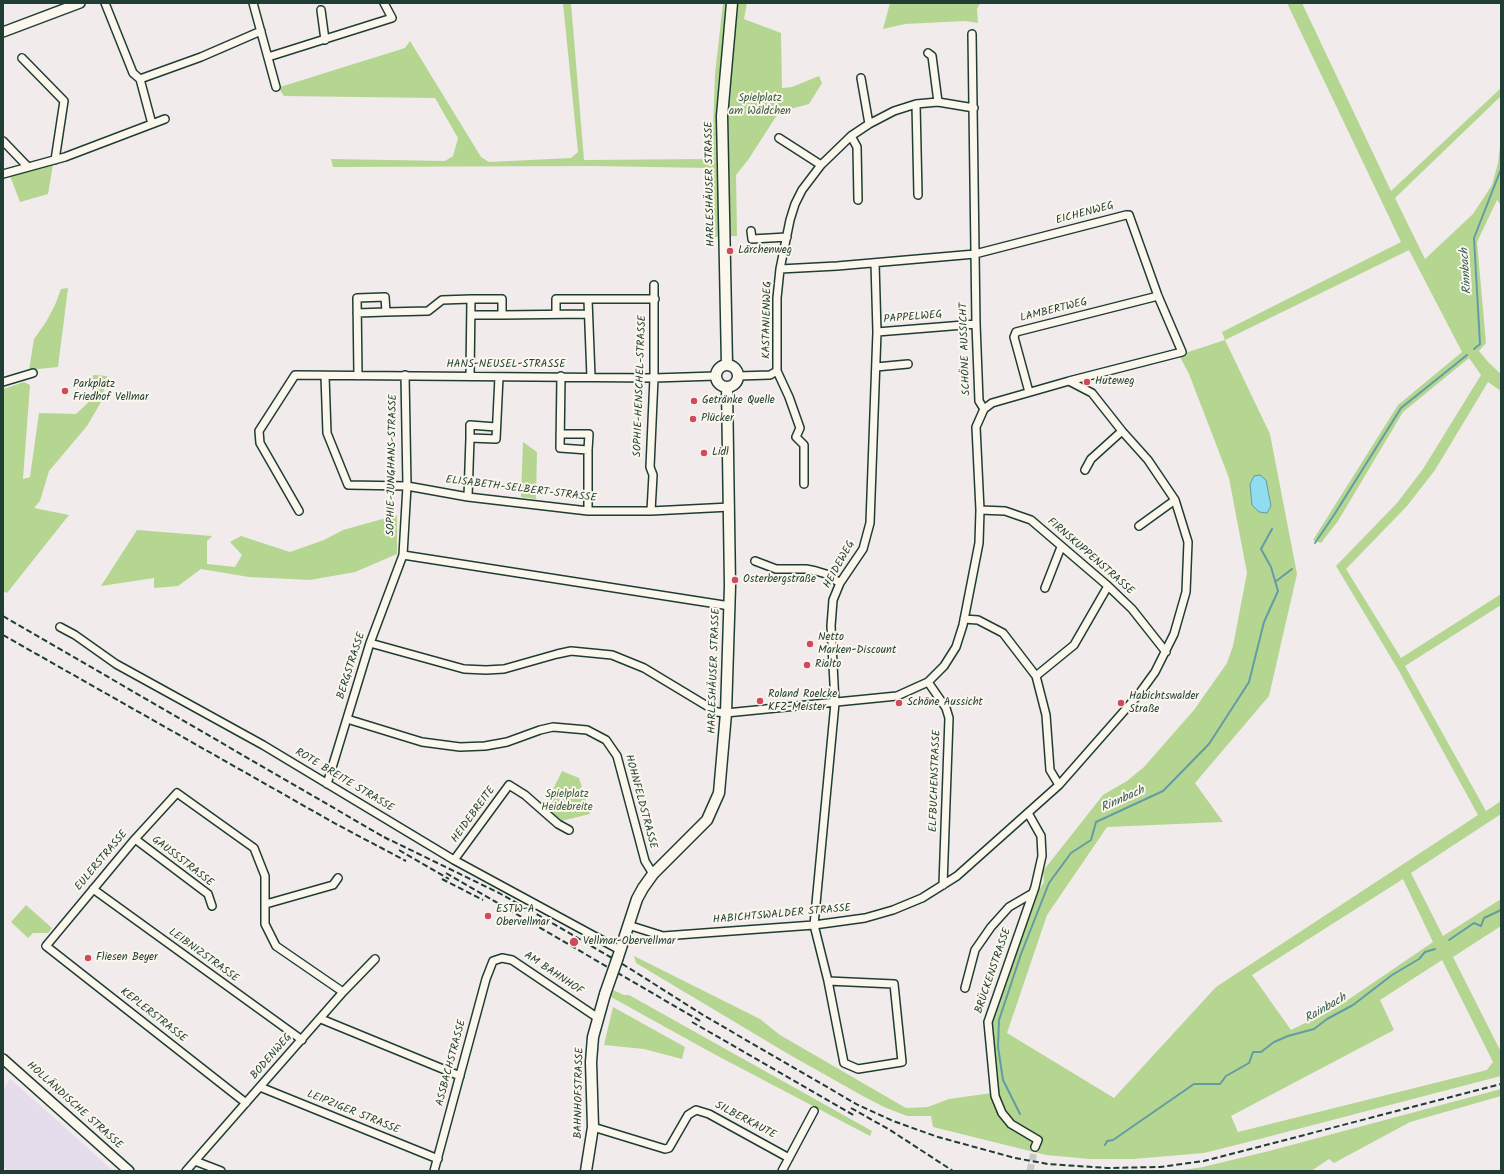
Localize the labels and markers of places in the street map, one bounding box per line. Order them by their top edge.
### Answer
place label: Lärchenweg [738,244,792,258]
marker: Lärchenweg [725,246,735,256]
place label: Huteweg [1095,375,1134,389]
marker: Huteweg [1082,377,1092,387]
place label: Parkplatz Friedhof Vellmar [73,378,149,404]
marker: Parkplatz Friedhof Vellmar [60,386,70,396]
place label: Getränke Quelle [702,394,775,408]
marker: Getränke Quelle [689,396,699,406]
place label: Plücker [701,412,734,426]
marker: Plücker [688,414,698,424]
place label: Lidl [712,446,729,460]
marker: Lidl [699,448,709,458]
place label: Osterbergstraße [743,573,816,587]
marker: Osterbergstraße [730,575,740,585]
place label: Netto Marken-Discount [818,631,896,657]
marker: Netto Marken-Discount [805,639,815,649]
place label: Rialto [815,658,841,672]
marker: Rialto [802,660,812,670]
place label: Roland Roelcke KFZ-Meister [768,688,837,714]
place label: Habichtswalder Straße [1129,690,1199,716]
marker: Roland Roelcke KFZ-Meister [755,696,765,706]
place label: Schöne Aussicht [907,696,983,710]
marker: Schöne Aussicht [894,698,904,708]
marker: Habichtswalder Straße [1116,698,1126,708]
place label: ESTW-A Obervellmar [496,903,550,929]
marker: ESTW-A Obervellmar [483,911,493,921]
place label: Vellmar-Obervellmar [583,935,675,949]
marker: Vellmar-Obervellmar [568,936,580,948]
place label: Fliesen Beyer [96,951,158,965]
marker: Fliesen Beyer [83,953,93,963]

